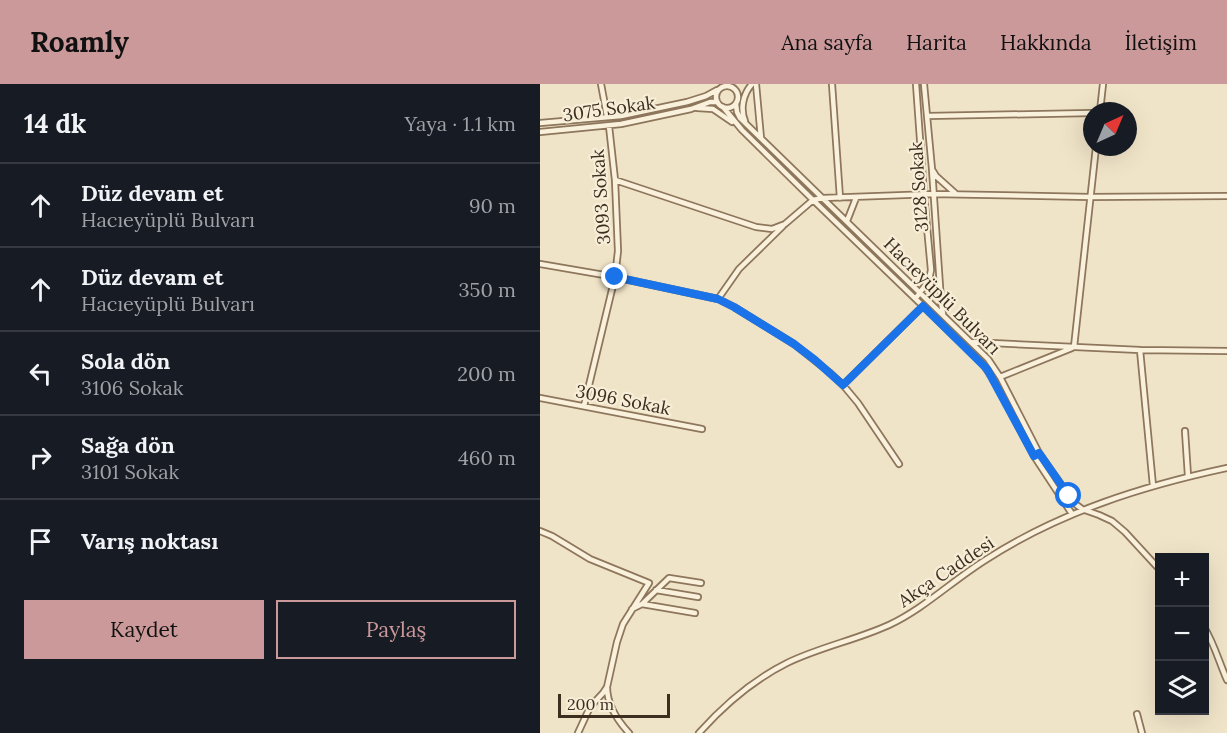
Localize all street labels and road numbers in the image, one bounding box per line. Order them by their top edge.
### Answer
street label: 3075 Sokak [561,91,657,126]
street label: 3128 Sokak [904,141,933,233]
street label: 3093 Sokak [586,148,615,246]
street label: Hacıeyüplü Bulvarı [879,232,1006,359]
street label: 3096 Sokak [574,379,673,420]
street label: Akça Caddesi [892,531,998,613]

